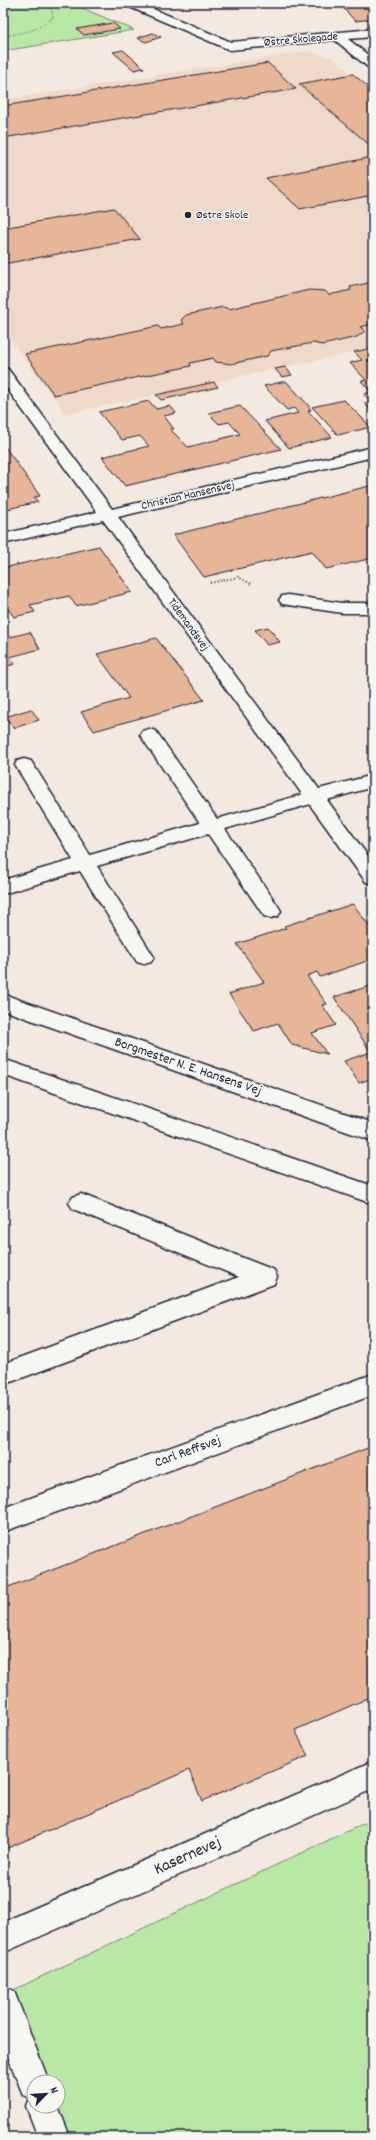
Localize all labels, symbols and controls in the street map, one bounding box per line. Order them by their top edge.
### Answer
street label: Østre Skolegade [263,28,339,52]
place label: Østre Skole [196,207,248,224]
marker: Østre Skole [183,210,193,220]
street label: Christian Hansensvej [140,477,236,515]
street label: Tidemandsvej [163,595,213,655]
street label: Borgmester N. E. Hansens Vej [112,1032,264,1102]
street label: Carl Reffsvej [152,1431,224,1473]
street label: Kasernevej [151,1832,225,1882]
north arrow [26,2074,66,2114]
text: N [45,2085,62,2097]

